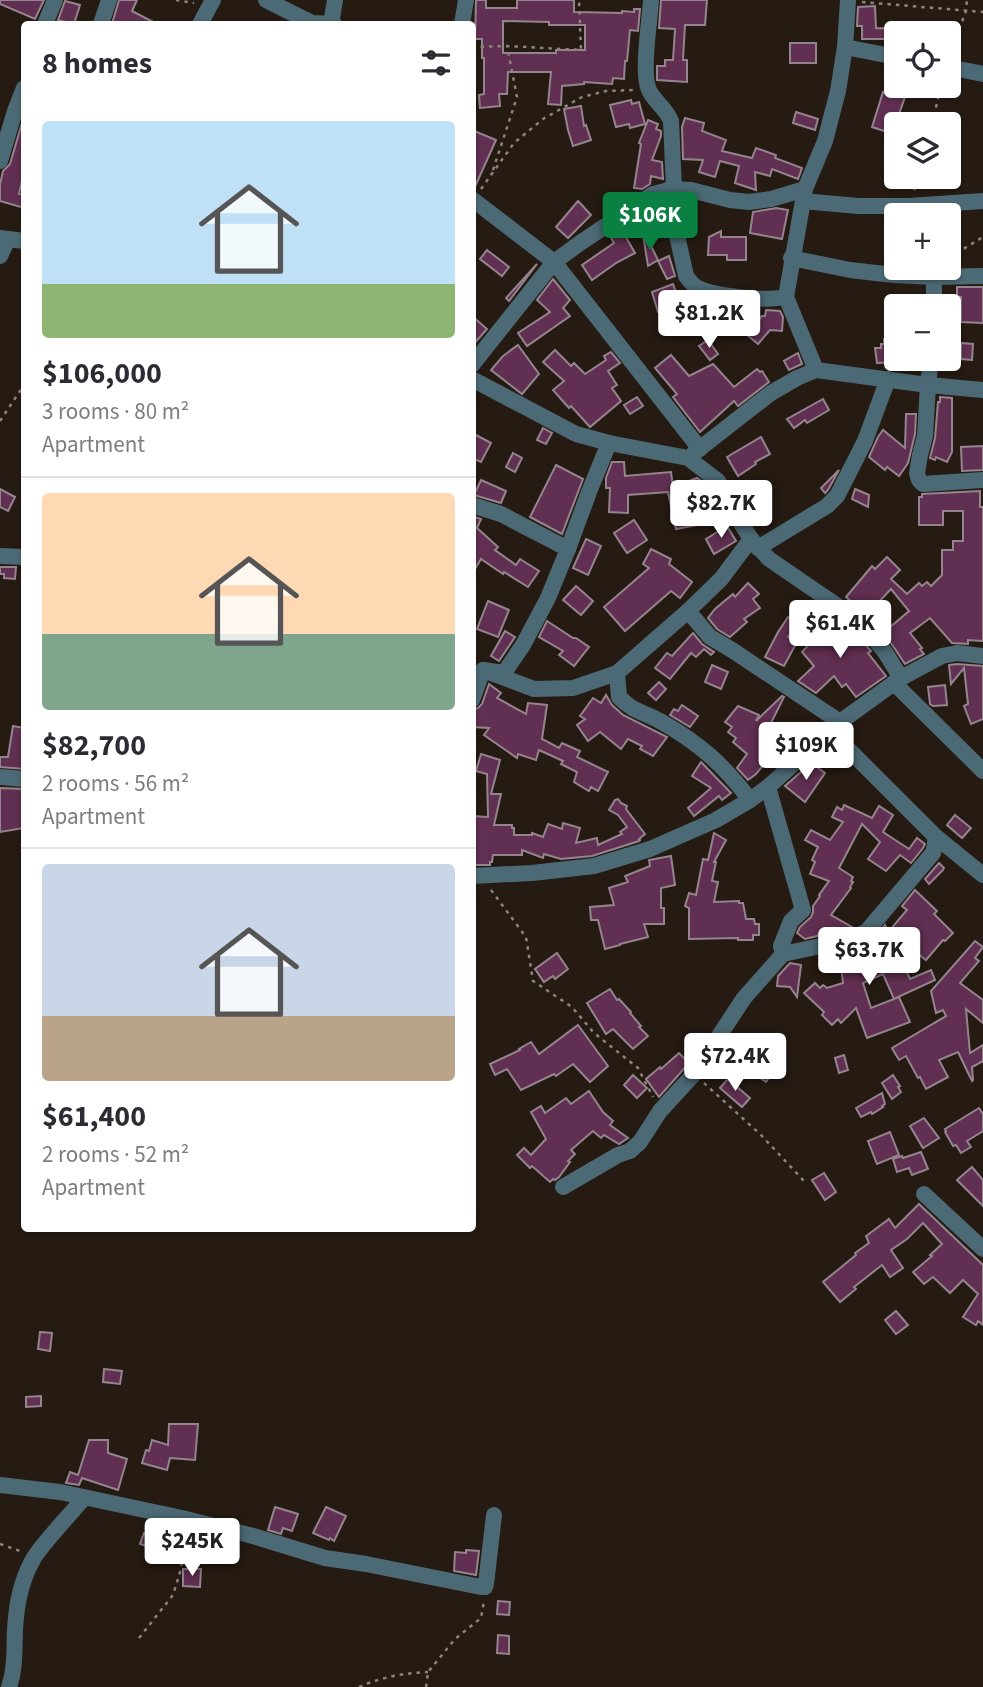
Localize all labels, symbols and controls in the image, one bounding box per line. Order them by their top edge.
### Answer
map controls [884,21,961,371]
button: locate [884,21,961,98]
text: 8 homes [42,42,152,85]
icon: filters [417,44,455,82]
button: layers [884,112,961,189]
icon: home [186,166,312,292]
pin: $106K [601,192,699,252]
text: $106K [619,198,681,231]
button: + [884,203,961,280]
pin: $81.2K [652,290,766,350]
button: − [884,294,961,371]
text: $81.2K [674,296,744,329]
text: $106,000 [42,352,162,395]
text: 3 rooms · 80 m² [42,395,189,428]
text: Apartment [42,428,145,461]
pin: $82.7K [664,480,778,540]
text: $82.7K [686,486,756,519]
icon: home [186,538,312,664]
pin: $61.4K [783,600,897,660]
text: $61.4K [805,606,875,639]
pin: $109K [757,722,855,782]
text: $82,700 [42,724,146,767]
text: $109K [775,728,837,761]
text: 2 rooms · 56 m² [42,767,189,800]
text: Apartment [42,800,145,833]
icon: home [186,909,312,1035]
pin: $63.7K [812,928,926,987]
text: $63.7K [834,933,904,966]
pin: $72.4K [678,1034,792,1093]
text: $72.4K [700,1039,770,1072]
text: $61,400 [42,1095,146,1138]
text: 2 rooms · 52 m² [42,1138,189,1171]
text: Apartment [42,1171,145,1204]
pin: $245K [143,1518,241,1578]
text: $245K [161,1524,223,1557]

